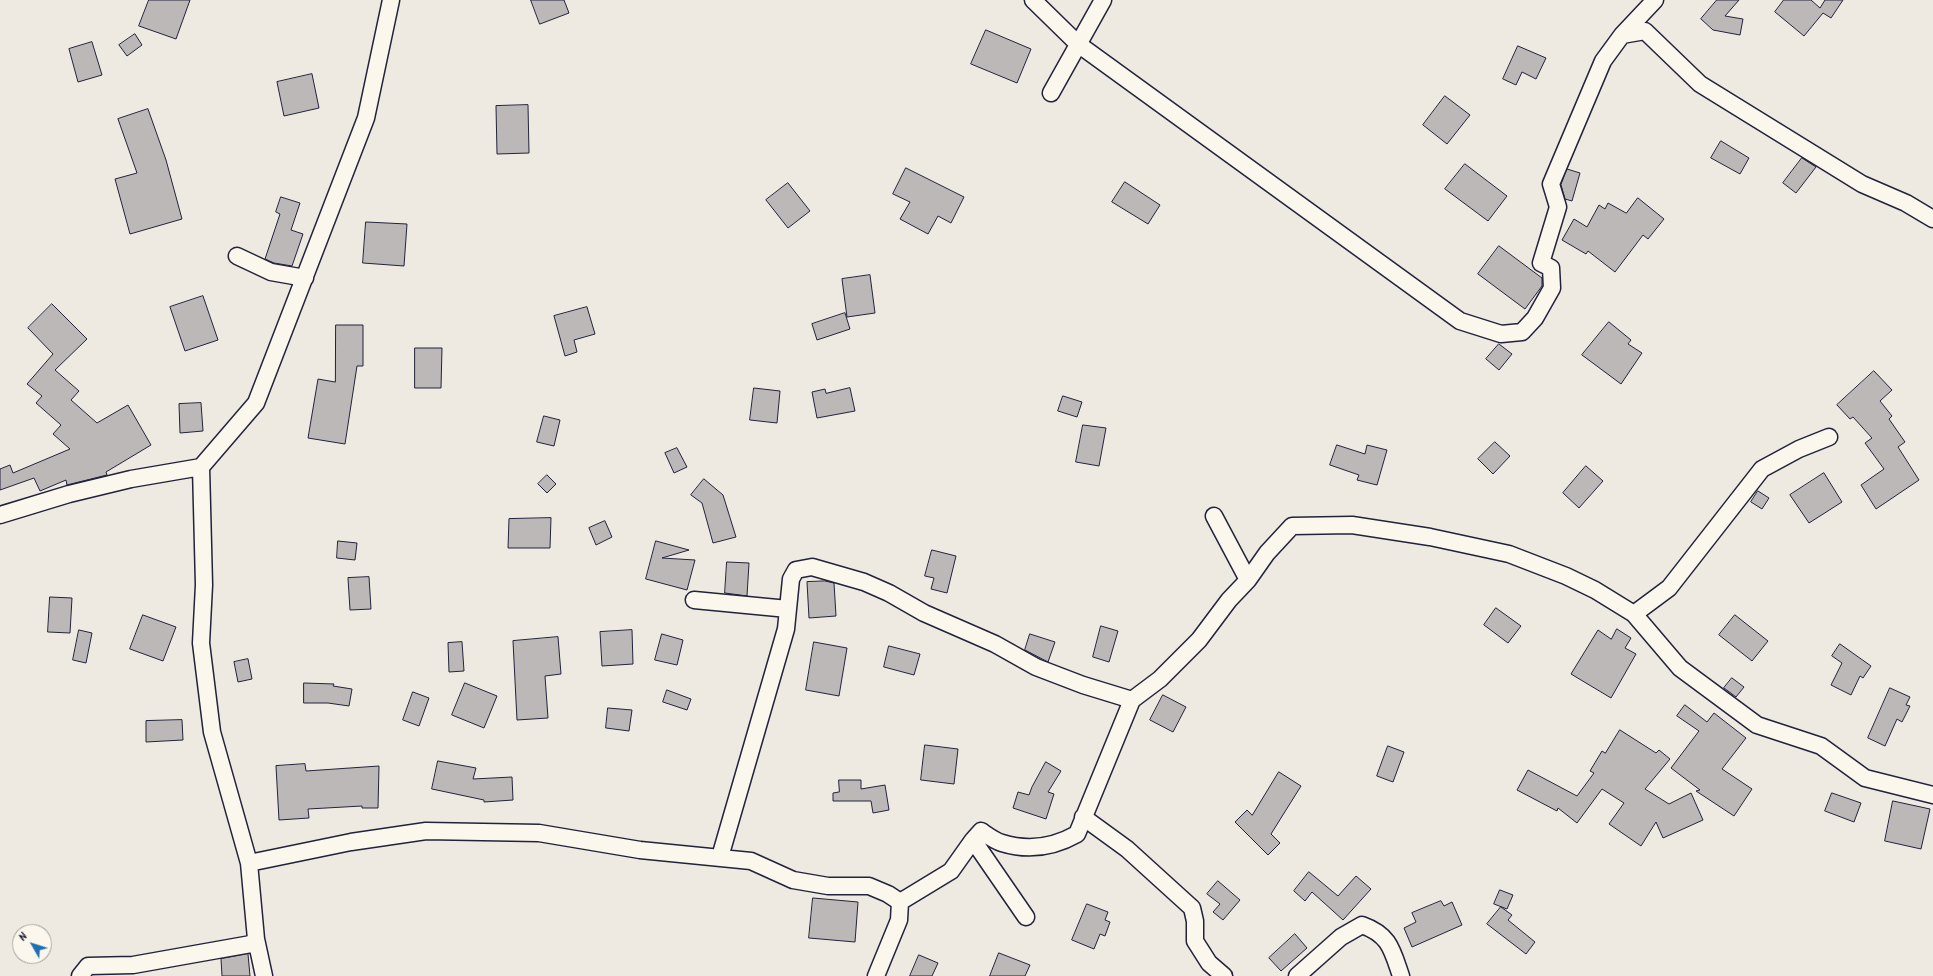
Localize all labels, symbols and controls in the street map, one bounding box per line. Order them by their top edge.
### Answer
north arrow [12,924,52,964]
text: N [14,929,33,945]

